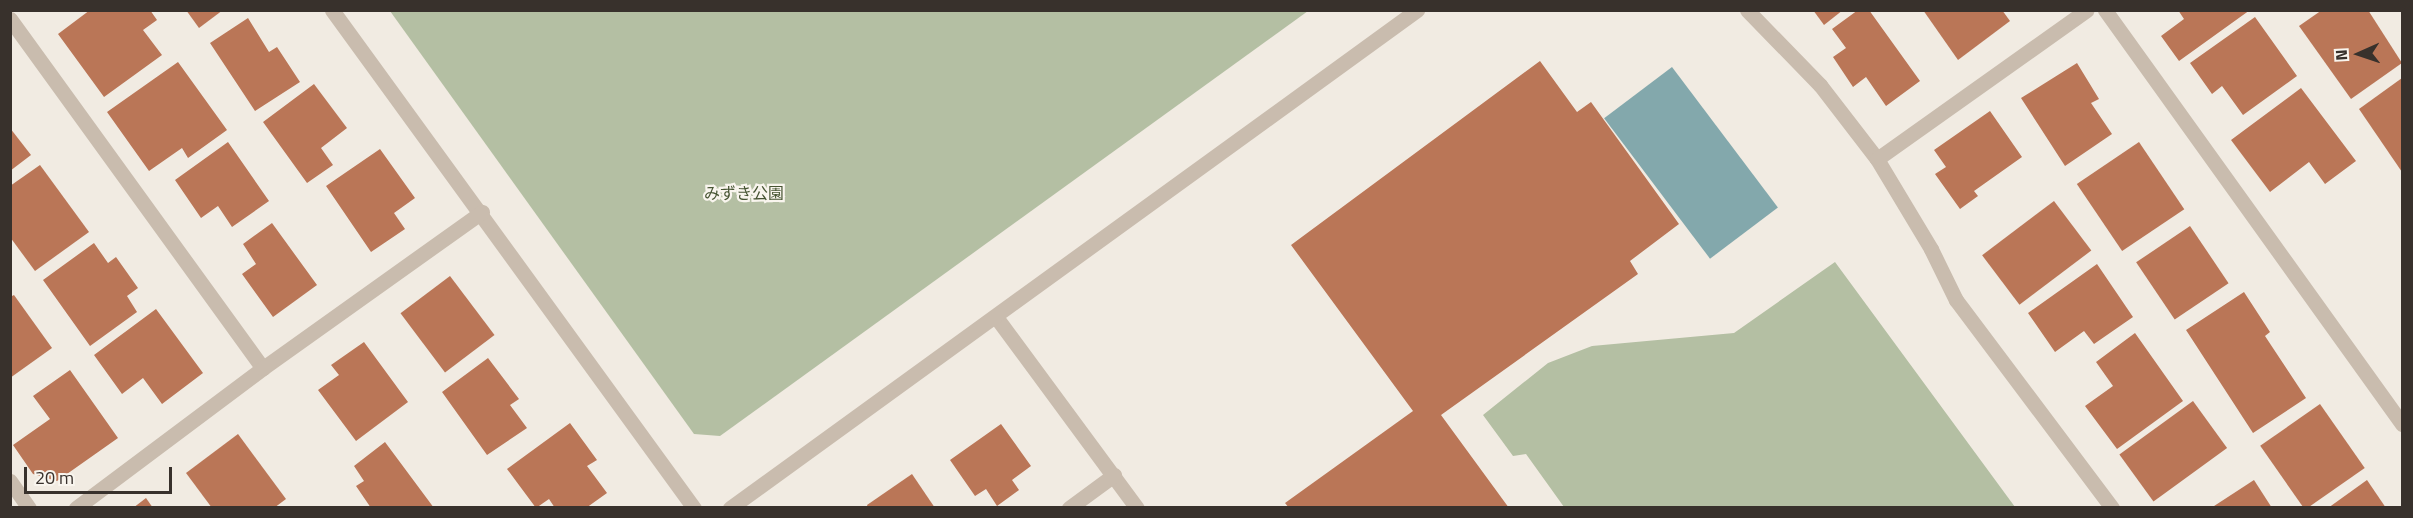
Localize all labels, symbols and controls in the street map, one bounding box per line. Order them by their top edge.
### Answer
north arrow [2329,24,2389,84]
text: N [2329,49,2353,61]
park label: みずき公園 [704,183,784,203]
scale bar [27,455,176,493]
text: 20 m [35,464,74,491]

